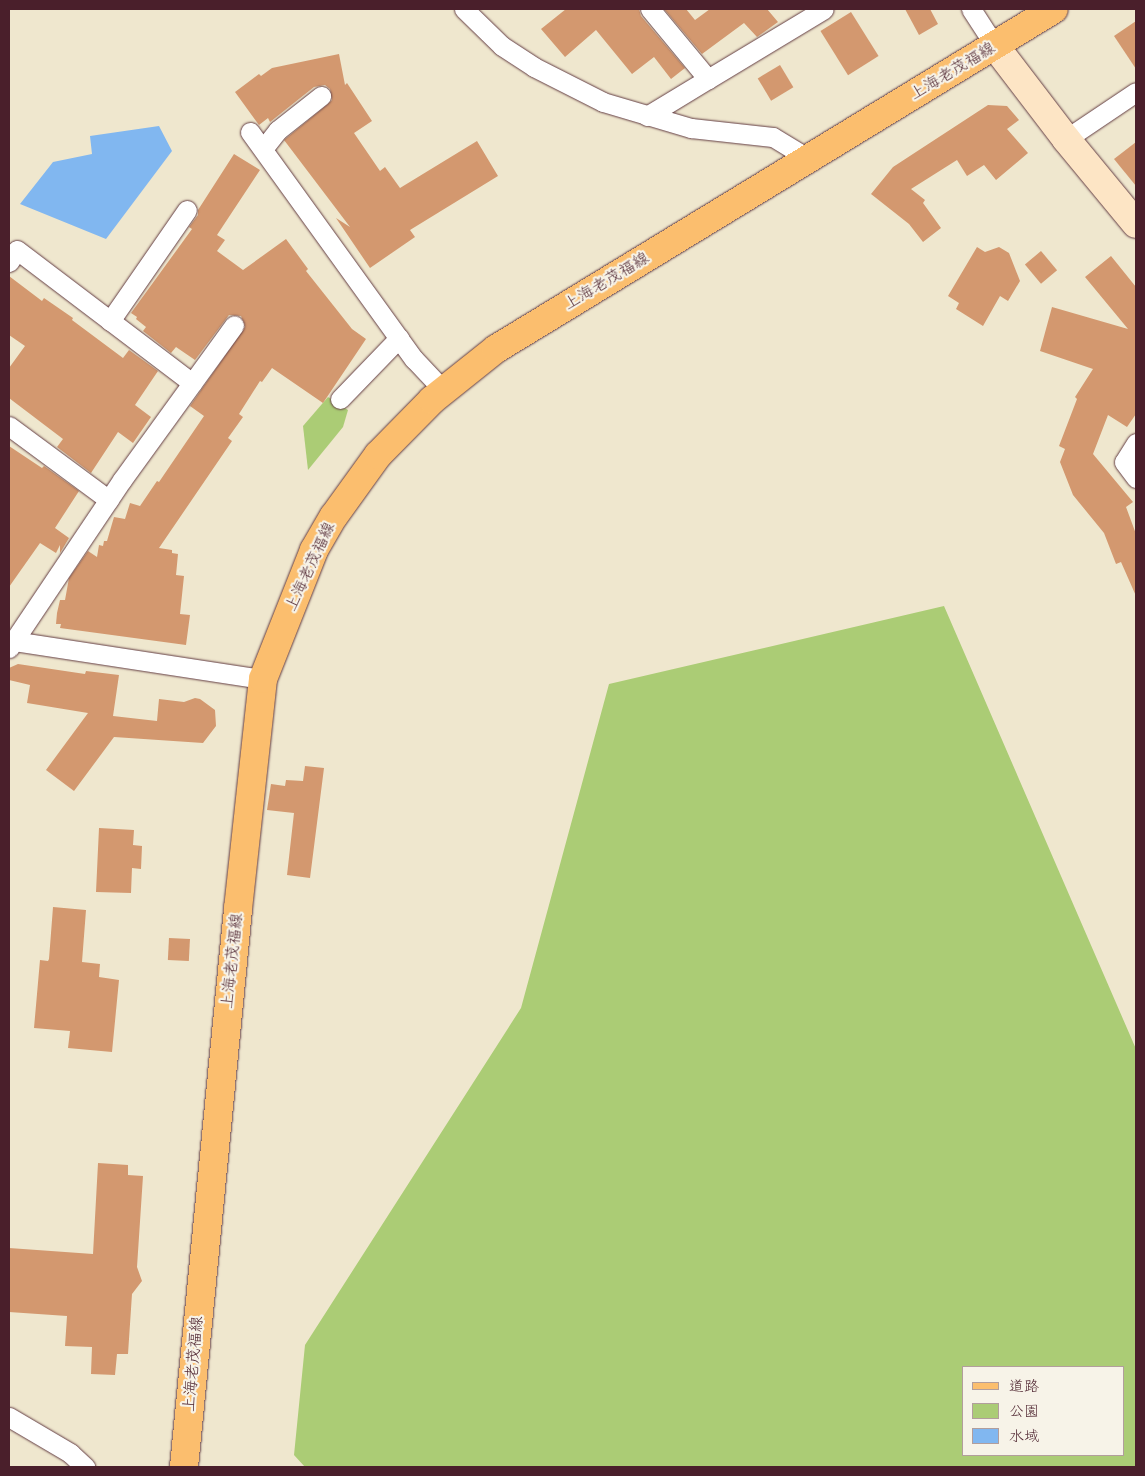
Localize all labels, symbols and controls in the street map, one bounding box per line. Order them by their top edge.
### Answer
street label: 上海老茂福線 [907,39,999,105]
street label: 上海老茂福線 [561,249,653,315]
street label: 上海老茂福線 [282,519,340,615]
street label: 上海老茂福線 [218,912,248,1010]
street label: 上海老茂福線 [180,1315,208,1413]
legend [962,1366,1125,1456]
text: 道路 [1009,1377,1039,1397]
text: 公園 [1009,1402,1039,1422]
text: 水域 [1009,1427,1039,1447]

